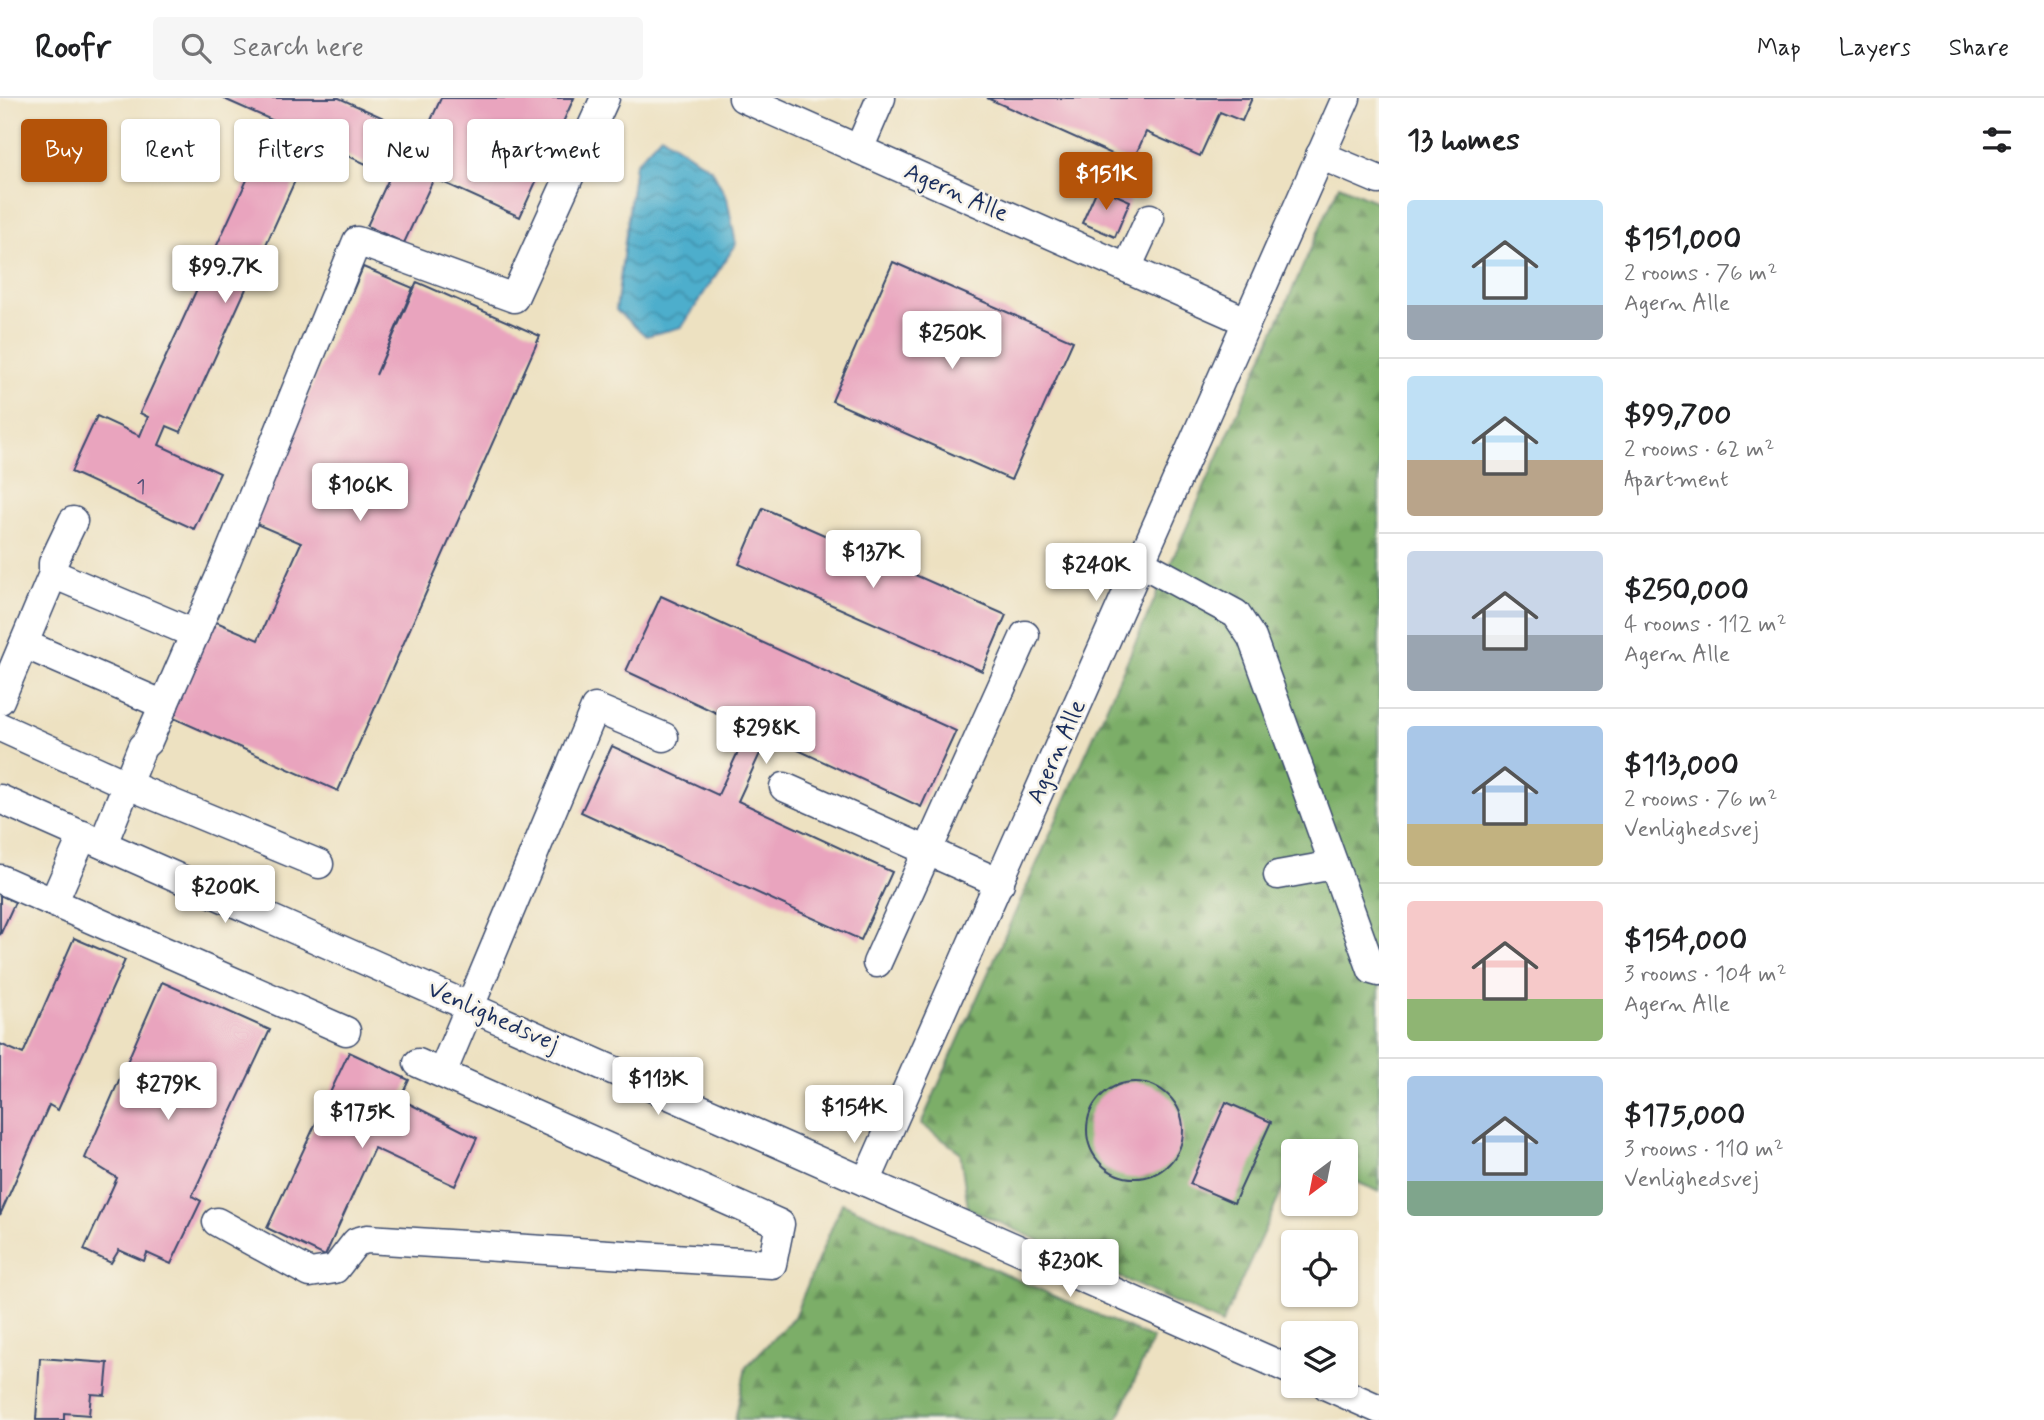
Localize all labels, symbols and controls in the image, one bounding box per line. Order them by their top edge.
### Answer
search box [153,17,643,80]
text: Roofr [35,26,111,70]
icon: search [177,29,215,67]
text: Search here [233,31,364,65]
text: Map [1757,33,1801,64]
text: Layers [1839,33,1911,64]
text: Share [1949,33,2009,64]
chip: Buy [21,119,107,182]
chip: Rent [121,119,220,182]
chip: Filters [234,119,349,182]
chip: New [363,119,453,182]
chip: Apartment [467,119,624,182]
text: 13 homes [1407,121,1520,160]
icon: filters [1978,121,2016,159]
pin: $151K [1057,152,1155,212]
street label: Agern Alle [899,156,1013,230]
text: $151K [1075,160,1137,190]
text: $151,000 [1624,220,1741,259]
icon: home [1463,228,1547,312]
pin: $99.7K [168,246,282,305]
text: $99.7K [188,253,262,283]
text: 2 rooms · 76 m² [1624,259,1777,289]
text: Agern Alle [1624,289,1730,319]
pin: $250K [903,312,1001,371]
text: $250K [918,319,986,349]
text: $99,700 [1624,396,1731,435]
icon: home [1463,404,1547,488]
text: 2 rooms · 62 m² [1624,435,1775,465]
pin: $106K [311,464,409,523]
text: Apartment [1624,465,1729,495]
text: $106K [328,471,392,501]
house number: 1 [136,473,146,501]
pin: $137K [824,531,922,590]
text: $137K [842,538,904,568]
pin: $240K [1047,544,1145,603]
text: $240K [1062,551,1130,581]
text: $250,000 [1624,571,1749,610]
icon: home [1463,579,1547,663]
text: 4 rooms · 112 m² [1624,610,1787,640]
text: Agern Alle [1624,640,1730,670]
street label: Agern Alle [1020,695,1094,809]
pin: $298K [717,706,815,766]
text: $298K [732,714,800,744]
text: $113,000 [1624,746,1739,785]
icon: home [1463,754,1547,838]
text: 2 rooms · 76 m² [1624,785,1777,815]
text: Venlighedsvej [1624,815,1759,845]
pin: $200K [176,866,274,925]
text: $200K [191,873,259,903]
text: $154,000 [1624,921,1747,960]
icon: home [1463,929,1547,1013]
text: 3 rooms · 104 m² [1624,960,1787,990]
street label: Venlighedsvej [423,974,563,1060]
text: Agern Alle [1624,990,1730,1020]
pin: $113K [609,1058,707,1117]
pin: $279K [119,1062,217,1122]
text: $113K [628,1065,688,1095]
text: $279K [136,1070,200,1100]
pin: $154K [805,1086,903,1145]
pin: $175K [313,1090,411,1150]
text: $154K [821,1093,887,1123]
text: $175,000 [1624,1096,1745,1135]
text: $175K [330,1098,394,1128]
icon: home [1463,1104,1547,1188]
text: 3 rooms · 110 m² [1624,1135,1784,1165]
north arrow [1281,1139,1358,1216]
map controls [1281,1139,1358,1398]
text: Venlighedsvej [1624,1165,1759,1195]
button: locate [1281,1230,1358,1307]
pin: $230K [1021,1240,1119,1299]
text: $230K [1038,1247,1102,1277]
button: layers [1281,1321,1358,1398]

